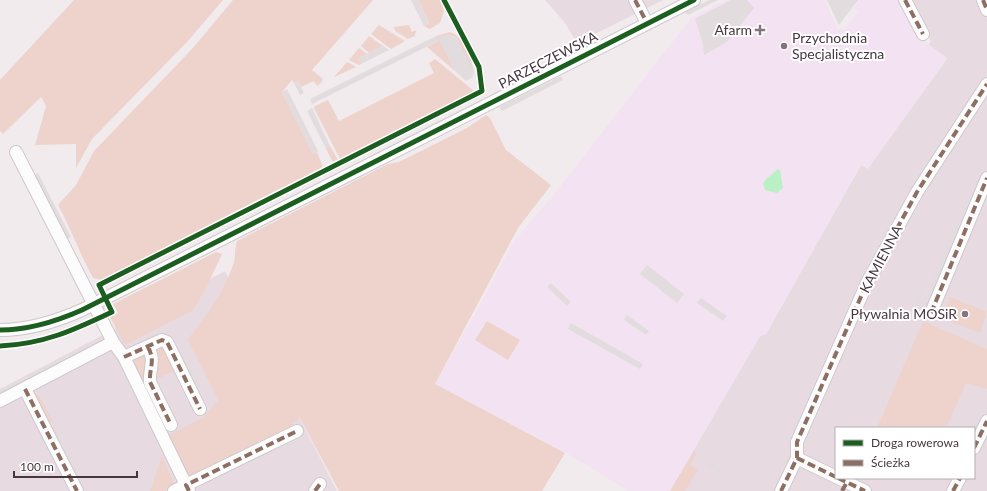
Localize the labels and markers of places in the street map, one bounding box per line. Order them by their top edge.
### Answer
place label: Afarm [714,21,752,38]
marker: Afarm [755,25,765,35]
place label: Przychodnia Specjalistyczna [792,29,884,62]
marker: Przychodnia Specjalistyczna [779,41,789,51]
place label: Pływalnia MOSiR [850,305,957,322]
marker: Pływalnia MOSiR [960,309,970,319]

